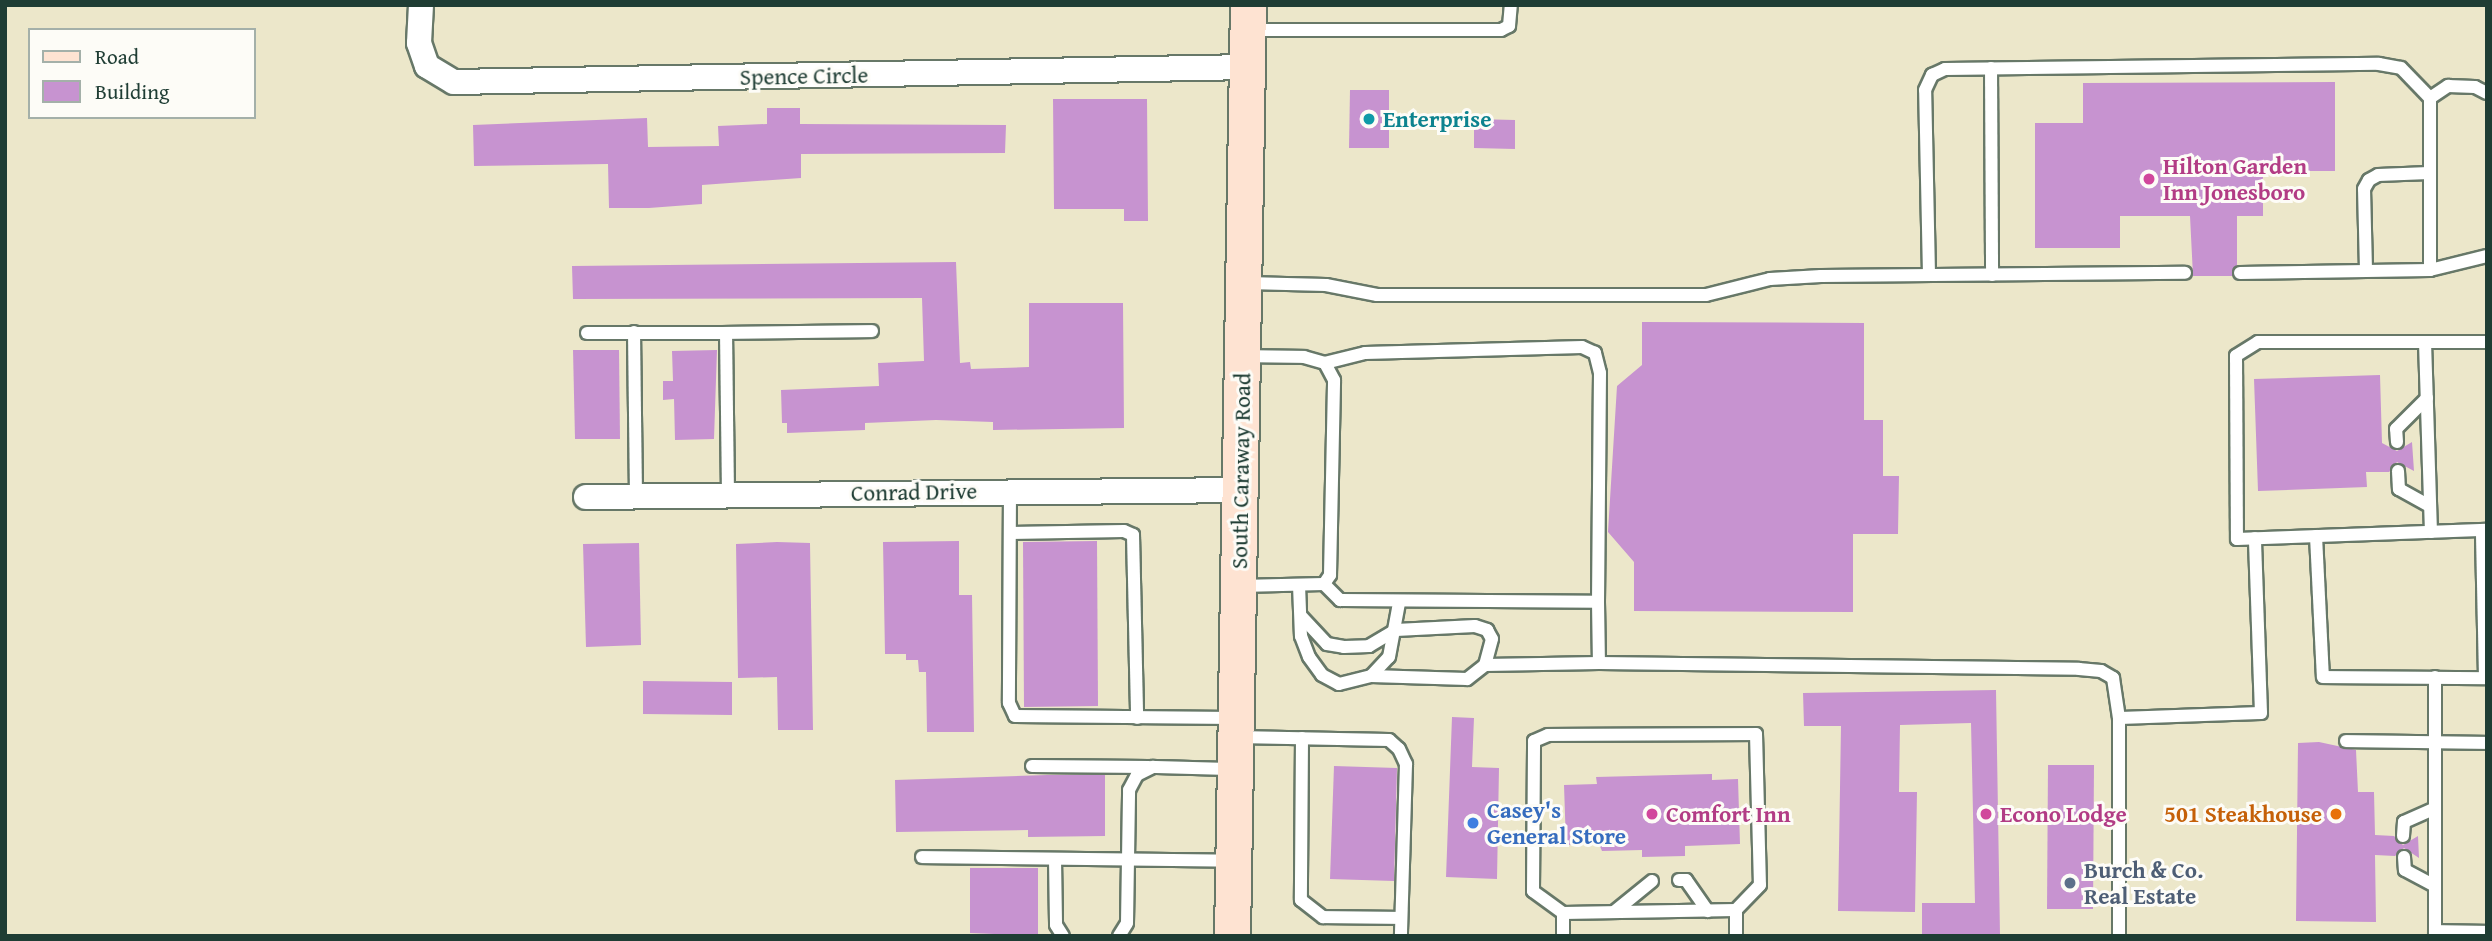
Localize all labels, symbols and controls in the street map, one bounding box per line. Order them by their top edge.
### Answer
legend [28,28,256,119]
text: Road [95,41,139,72]
street label: Spence Circle [739,61,869,91]
text: Building [95,76,169,107]
place label: Enterprise [1383,105,1491,133]
marker: Enterprise [1361,111,1377,127]
place label: Hilton Garden Inn Jonesboro [2163,152,2307,206]
marker: Hilton Garden Inn Jonesboro [2141,171,2157,187]
street label: South Caraway Road [1225,373,1257,569]
street label: Conrad Drive [851,477,977,507]
place label: Casey's General Store [1487,796,1626,850]
place label: Comfort Inn [1666,800,1790,828]
place label: Econo Lodge [2000,800,2127,828]
place label: 501 Steakhouse [2164,800,2322,828]
marker: Comfort Inn [1644,806,1660,822]
marker: Econo Lodge [1978,806,1994,822]
marker: 501 Steakhouse [2328,806,2344,822]
marker: Casey's General Store [1465,815,1481,831]
place label: Burch & Co. Real Estate [2084,856,2203,910]
marker: Burch & Co. Real Estate [2062,875,2078,891]

